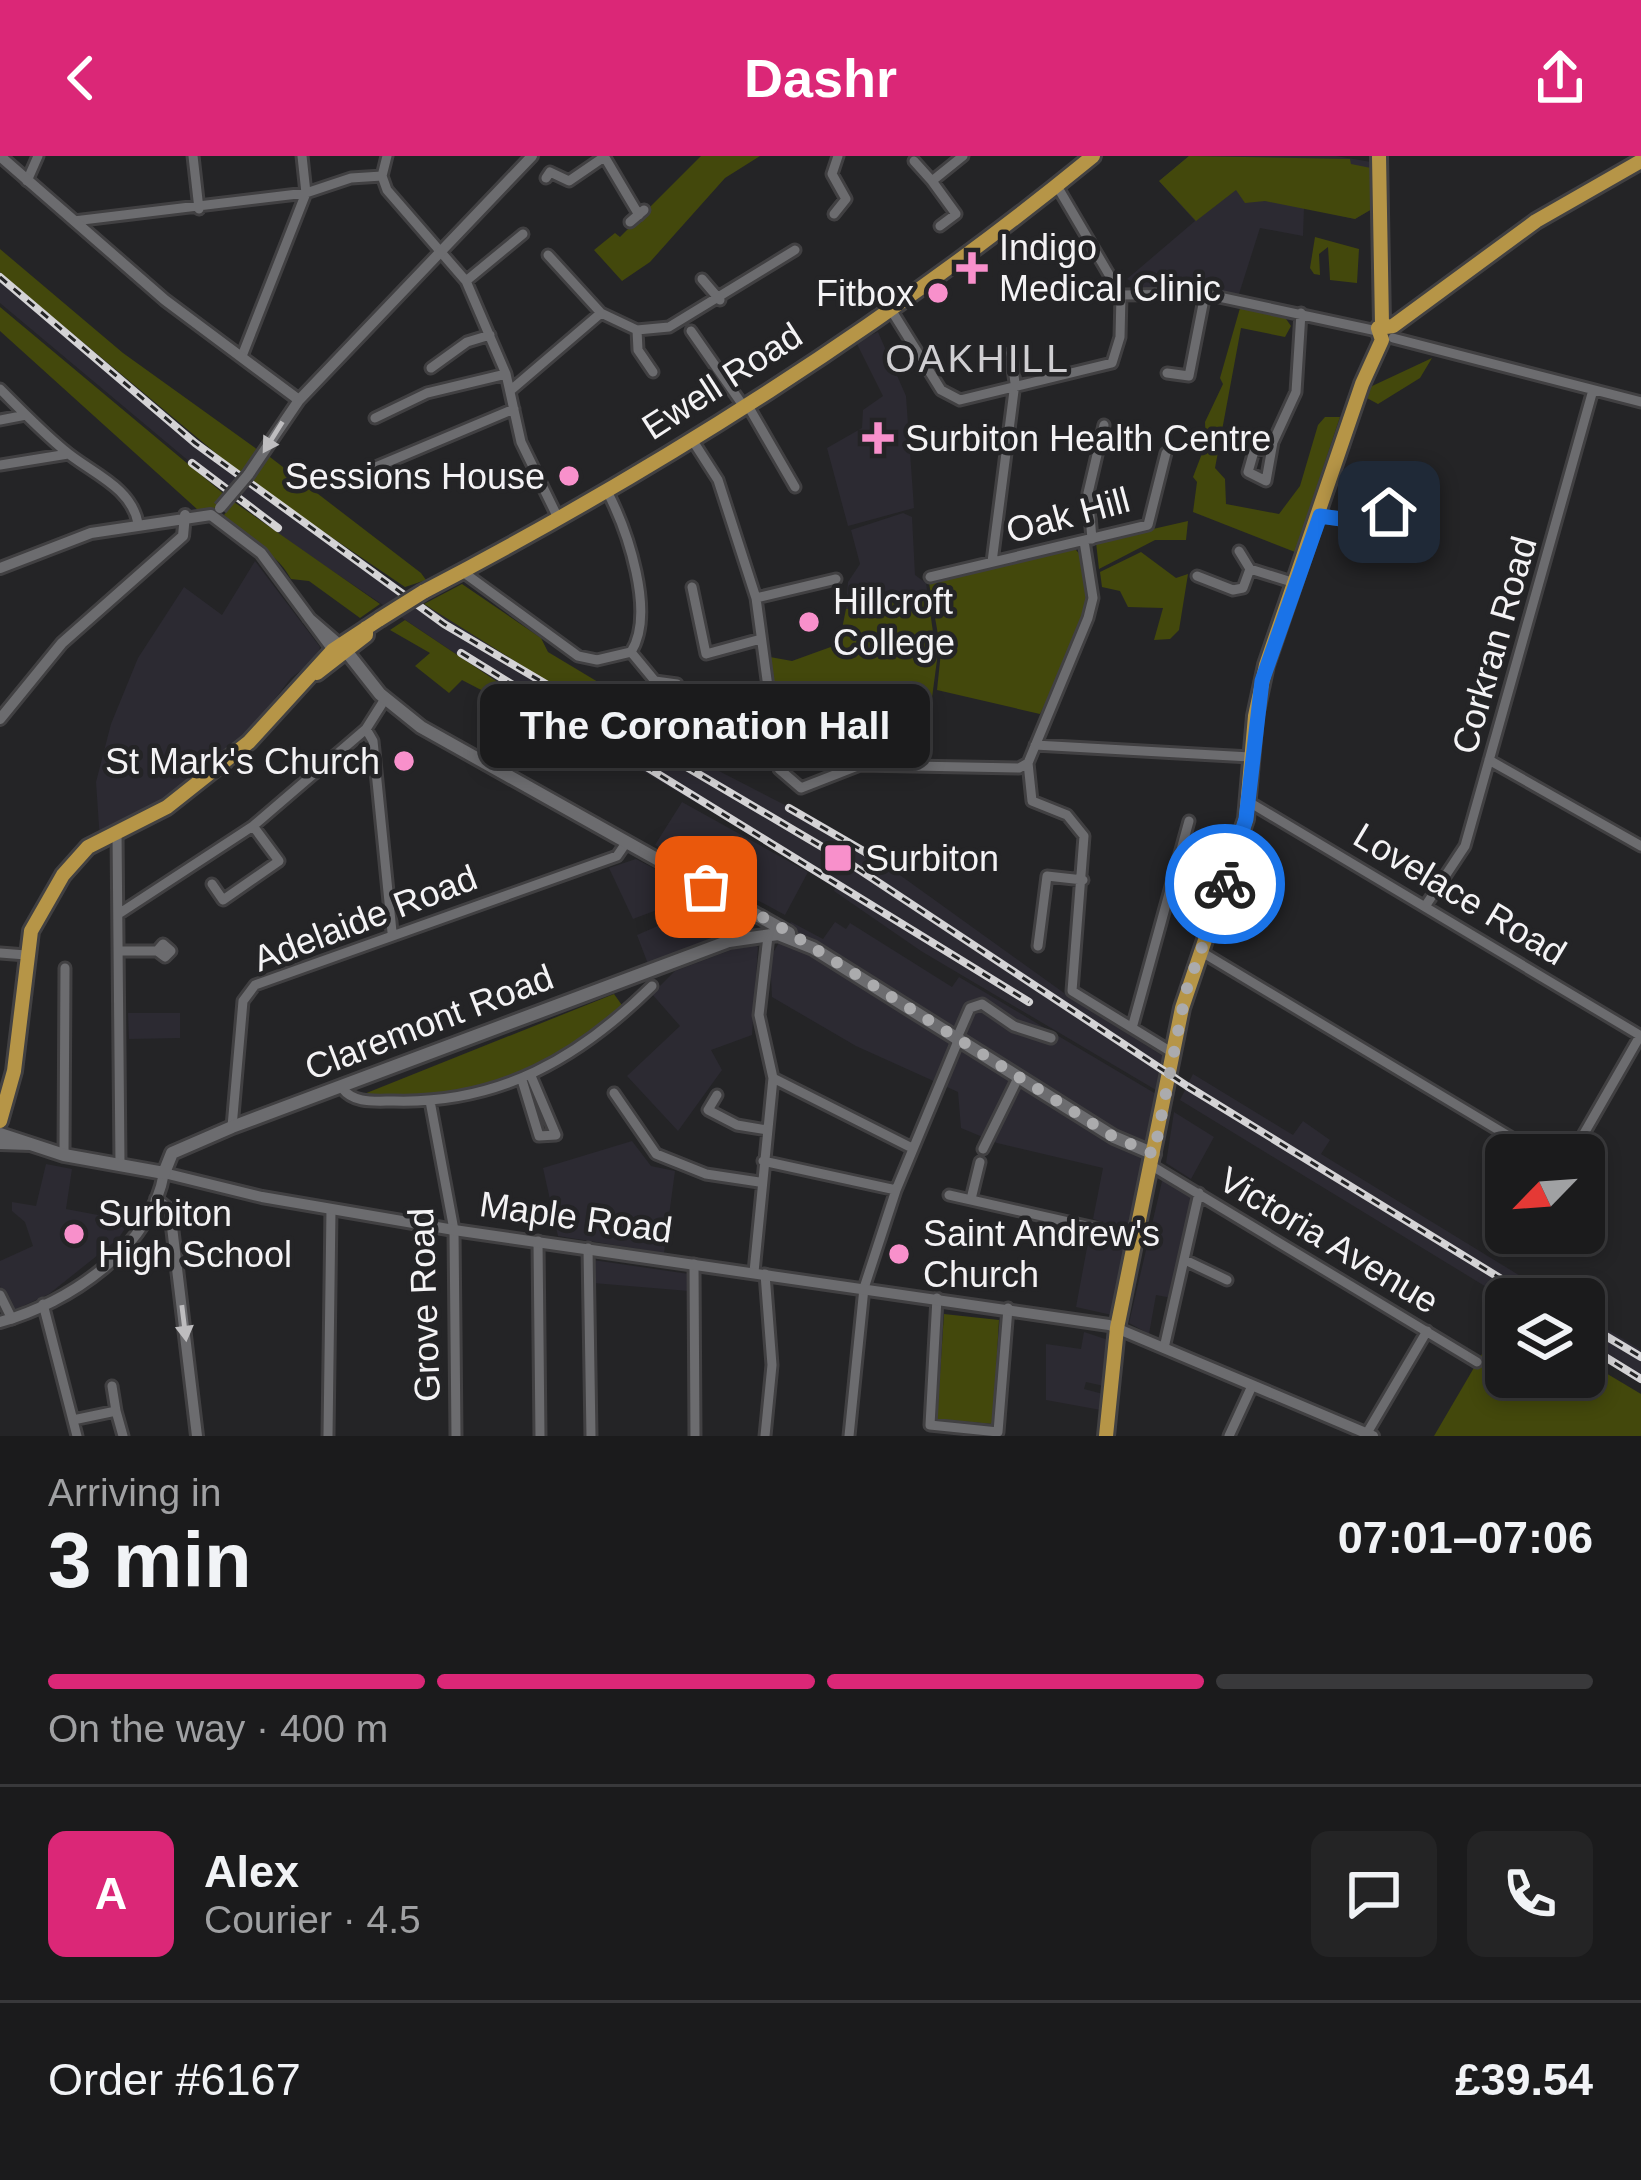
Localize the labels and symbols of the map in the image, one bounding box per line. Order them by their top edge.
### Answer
place label: Indigo Medical Clinic [999,227,1221,309]
marker: Indigo Medical Clinic [956,252,988,284]
place label: Fitbox [816,273,914,314]
marker: Fitbox [925,280,951,306]
street label: Ewell Road [634,314,810,448]
district label: OAKHILL [885,337,1071,380]
place label: Surbiton Health Centre [905,418,1271,459]
one-way arrow [263,420,284,454]
marker: Surbiton Health Centre [862,422,894,454]
place label: Sessions House [285,456,545,497]
pin [1338,461,1440,563]
marker: Sessions House [556,463,582,489]
street label: Oak Hill [1002,479,1134,551]
street label: Corkran Road [1443,532,1545,758]
place label: Hillcroft College [833,581,955,663]
marker: Hillcroft College [796,609,822,635]
callout: The Coronation Hall [481,683,931,767]
place label: St Mark's Church [105,741,380,782]
marker: St Mark's Church [391,748,417,774]
street label: Lovelace Road [1347,815,1573,973]
courier [1165,824,1285,944]
pin [655,836,757,938]
place label: Surbiton [865,838,999,879]
marker: Surbiton [822,842,854,874]
street label: Adelaide Road [247,857,483,979]
street label: Claremont Road [299,956,559,1088]
north arrow [1485,1134,1605,1254]
street label: Victoria Avenue [1212,1158,1446,1322]
street label: Maple Road [477,1183,675,1251]
place label: Surbiton High School [98,1193,292,1275]
street label: Grove Road [400,1207,448,1403]
place label: Saint Andrew's Church [923,1213,1160,1295]
marker: Surbiton High School [61,1221,87,1247]
marker: Saint Andrew's Church [886,1241,912,1267]
one-way arrow [174,1305,193,1342]

